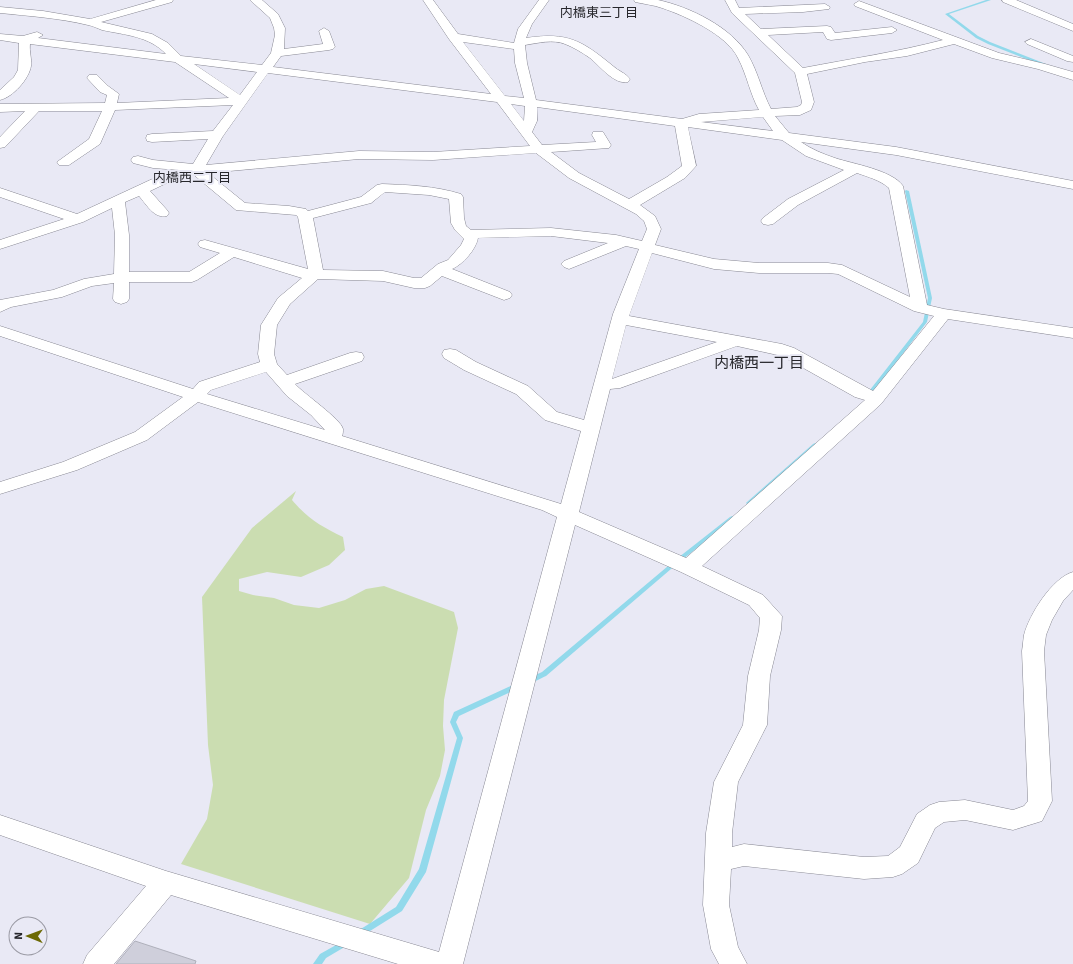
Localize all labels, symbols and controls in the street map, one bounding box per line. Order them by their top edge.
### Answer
district label: 内橋東三丁目 [560,5,638,21]
district label: 内橋西二丁目 [153,170,231,186]
district label: 内橋西一丁目 [714,354,804,372]
north arrow [8,916,48,956]
text: N [12,932,25,940]

